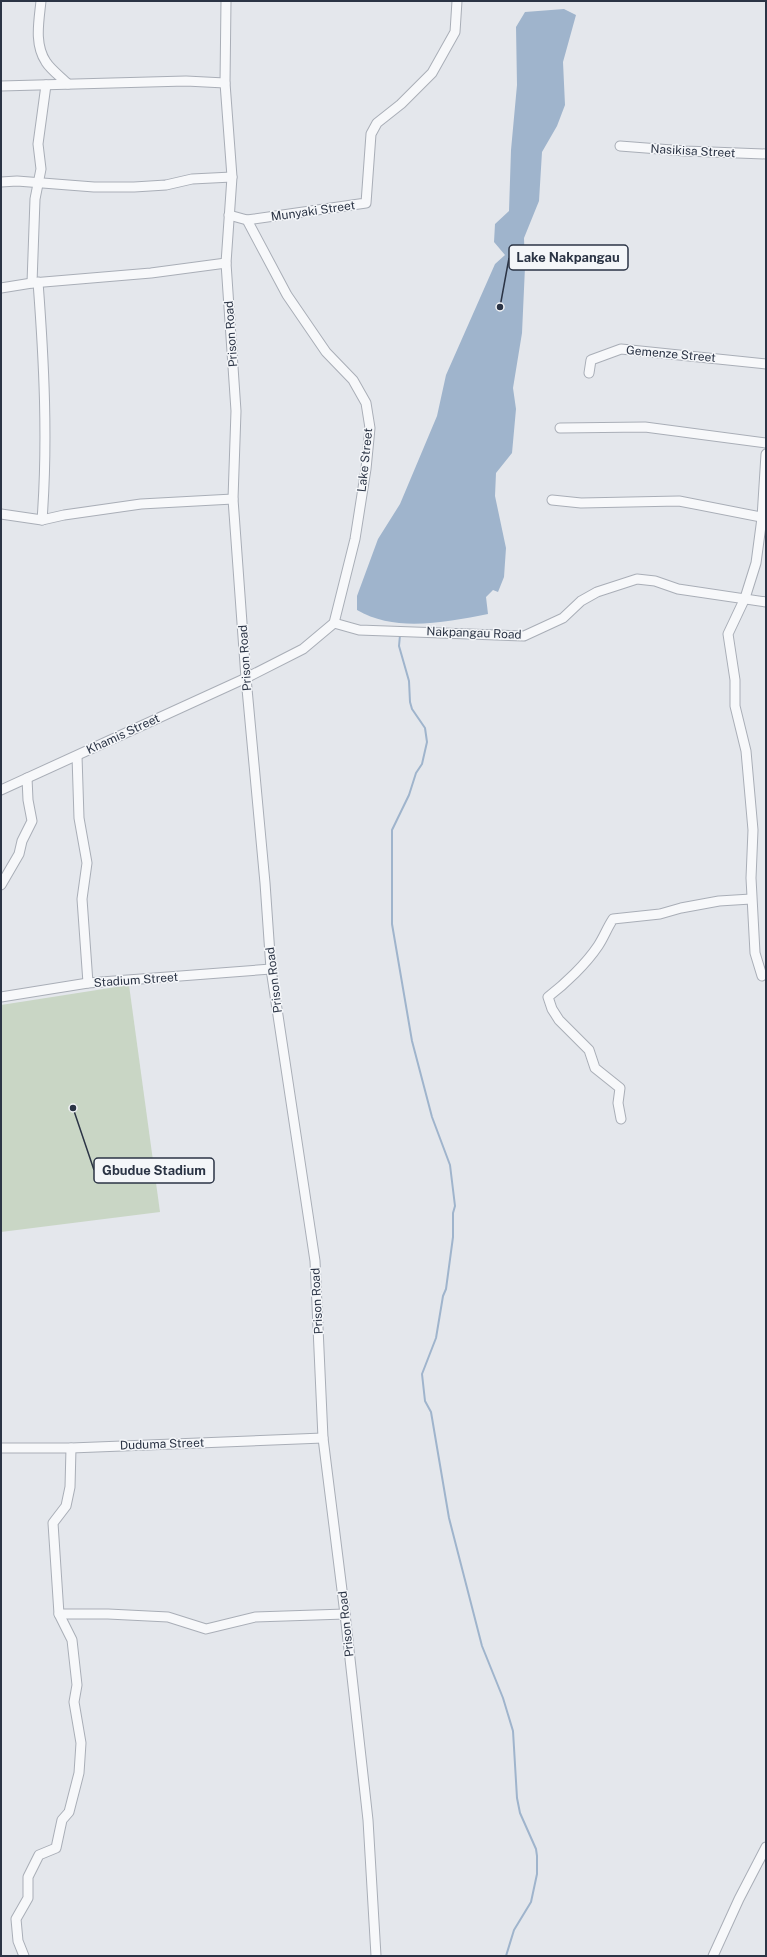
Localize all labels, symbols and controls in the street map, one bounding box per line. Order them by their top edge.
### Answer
street label: Nasikisa Street [650,142,736,160]
street label: Munyaki Street [270,198,356,224]
callout: Lake Nakpangau [509,245,628,270]
text: Lake Nakpangau [516,250,620,265]
street label: Prison Road [222,300,240,368]
street label: Gemenze Street [626,343,717,365]
street label: Lake Street [355,427,375,493]
street label: Prison Road [236,624,254,692]
street label: Nakpangau Road [426,624,522,642]
street label: Khamis Street [84,711,162,757]
street label: Prison Road [263,946,285,1014]
street label: Stadium Street [93,970,179,990]
callout: Gbudue Stadium [94,1158,214,1183]
text: Gbudue Stadium [102,1163,206,1178]
street label: Prison Road [308,1267,326,1335]
street label: Duduma Street [120,1436,205,1452]
street label: Prison Road [336,1590,356,1658]

